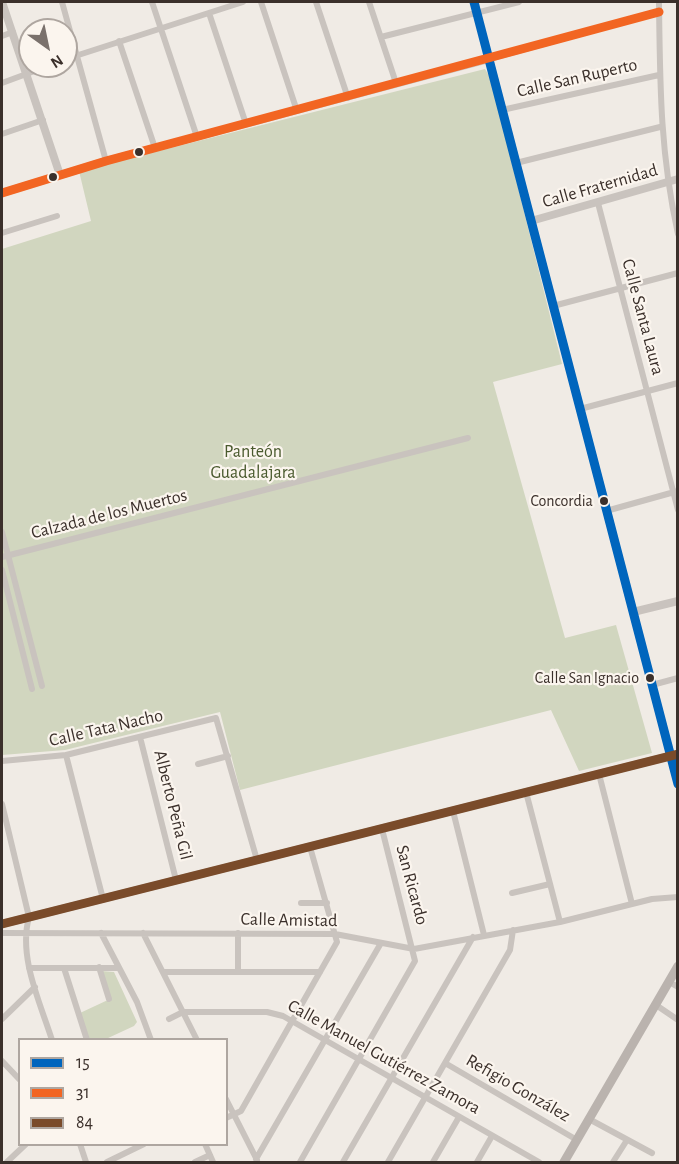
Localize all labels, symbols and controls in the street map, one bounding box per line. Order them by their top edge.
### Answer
north arrow [18,18,78,78]
text: N [48,52,66,71]
street label: Calle San Ruperto [515,54,639,102]
unlabelled marker [133,146,145,158]
street label: Calle Fraternidad [540,159,660,213]
unlabelled marker [47,171,59,183]
street label: Calle Santa Laura [617,257,669,377]
park label: Panteón Guadalajara [210,441,296,484]
street label: Calzada de los Muertos [29,484,189,544]
place label: Concordia [530,491,593,511]
marker: Concordia [598,495,610,507]
place label: Calle San Ignacio [535,668,639,688]
marker: Calle San Ignacio [644,672,656,684]
street label: Calle Tata Nacho [47,704,165,752]
street label: Alberto Peña Gil [149,748,197,862]
street label: San Ricardo [391,843,433,927]
street label: Calle Amistad [240,908,338,932]
street label: Calle Manuel Gutiérrez Zamora [284,995,484,1119]
legend [18,1038,228,1146]
street label: Refigio González [462,1049,574,1127]
text: 15 [76,1054,90,1072]
text: 31 [76,1084,90,1102]
text: 84 [76,1114,93,1132]

